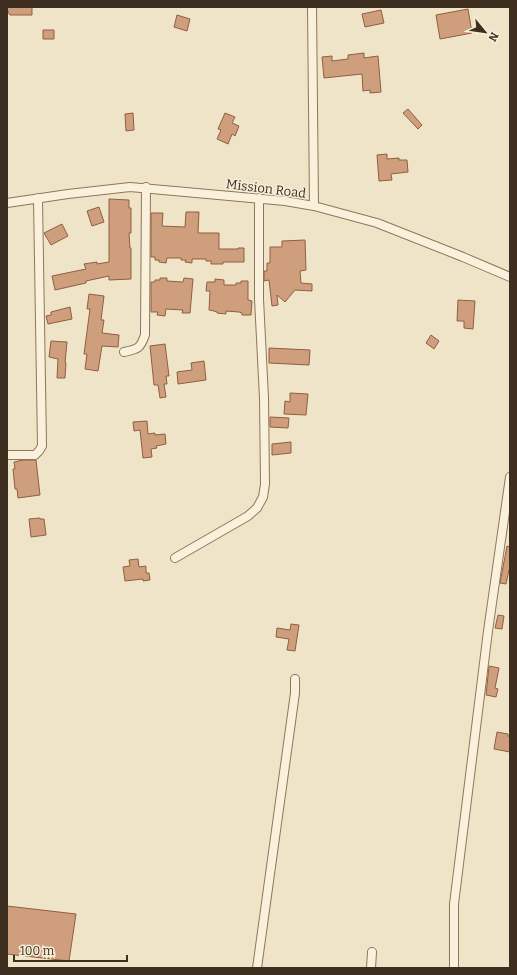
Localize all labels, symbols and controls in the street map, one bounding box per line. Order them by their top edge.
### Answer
north arrow [465,12,505,52]
text: N [485,30,501,44]
street label: Mission Road [225,176,307,201]
scale bar [14,937,127,963]
text: 100 m [20,944,55,958]

